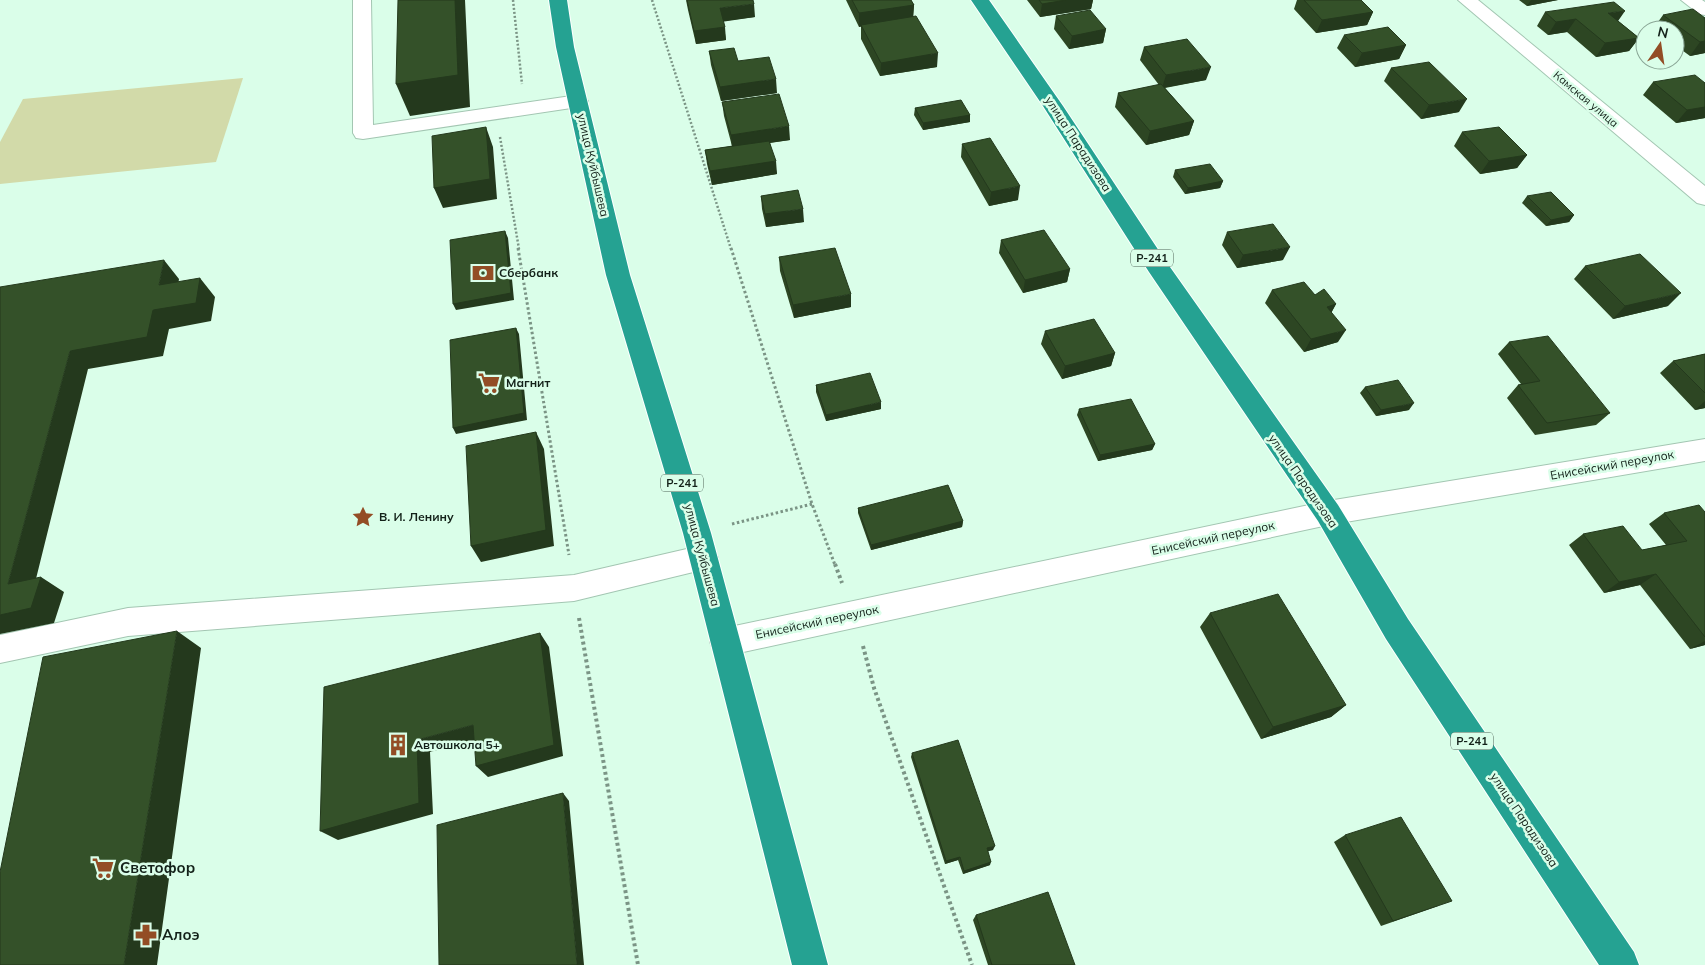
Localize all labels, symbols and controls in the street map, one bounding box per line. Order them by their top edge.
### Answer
north arrow [1635,20,1685,70]
text: N [1656,22,1670,42]
street label: Камская улица [1551,68,1621,130]
street label: улица Парадизова [1042,93,1115,194]
street label: улица Куйбышева [574,112,613,218]
road number: Р-241 [1131,250,1173,266]
bank icon: Сбербанк [470,260,496,286]
place label: Сбербанк [499,265,558,280]
supermarket icon: Магнит [476,370,502,396]
place label: Магнит [506,375,550,390]
street label: улица Парадизова [1265,431,1341,530]
street label: Енисейский переулок [1549,446,1676,483]
road number: Р-241 [661,474,703,492]
street label: улица Куйбышева [682,502,723,608]
place icon: В. И. Ленину [350,504,376,530]
place label: В. И. Ленину [379,509,454,524]
street label: Енисейский переулок [1150,517,1276,558]
street label: Енисейский переулок [754,601,880,642]
building icon: Автошкола 5+ [385,732,411,758]
road number: Р-241 [1451,732,1493,749]
place label: Автошкола 5+ [414,737,500,752]
street label: улица Парадизова [1487,770,1562,870]
supermarket icon: Светофор [90,855,116,881]
place label: Светофор [120,858,195,877]
pharmacy icon: Алоэ [133,922,159,948]
place label: Алоэ [162,925,200,944]

